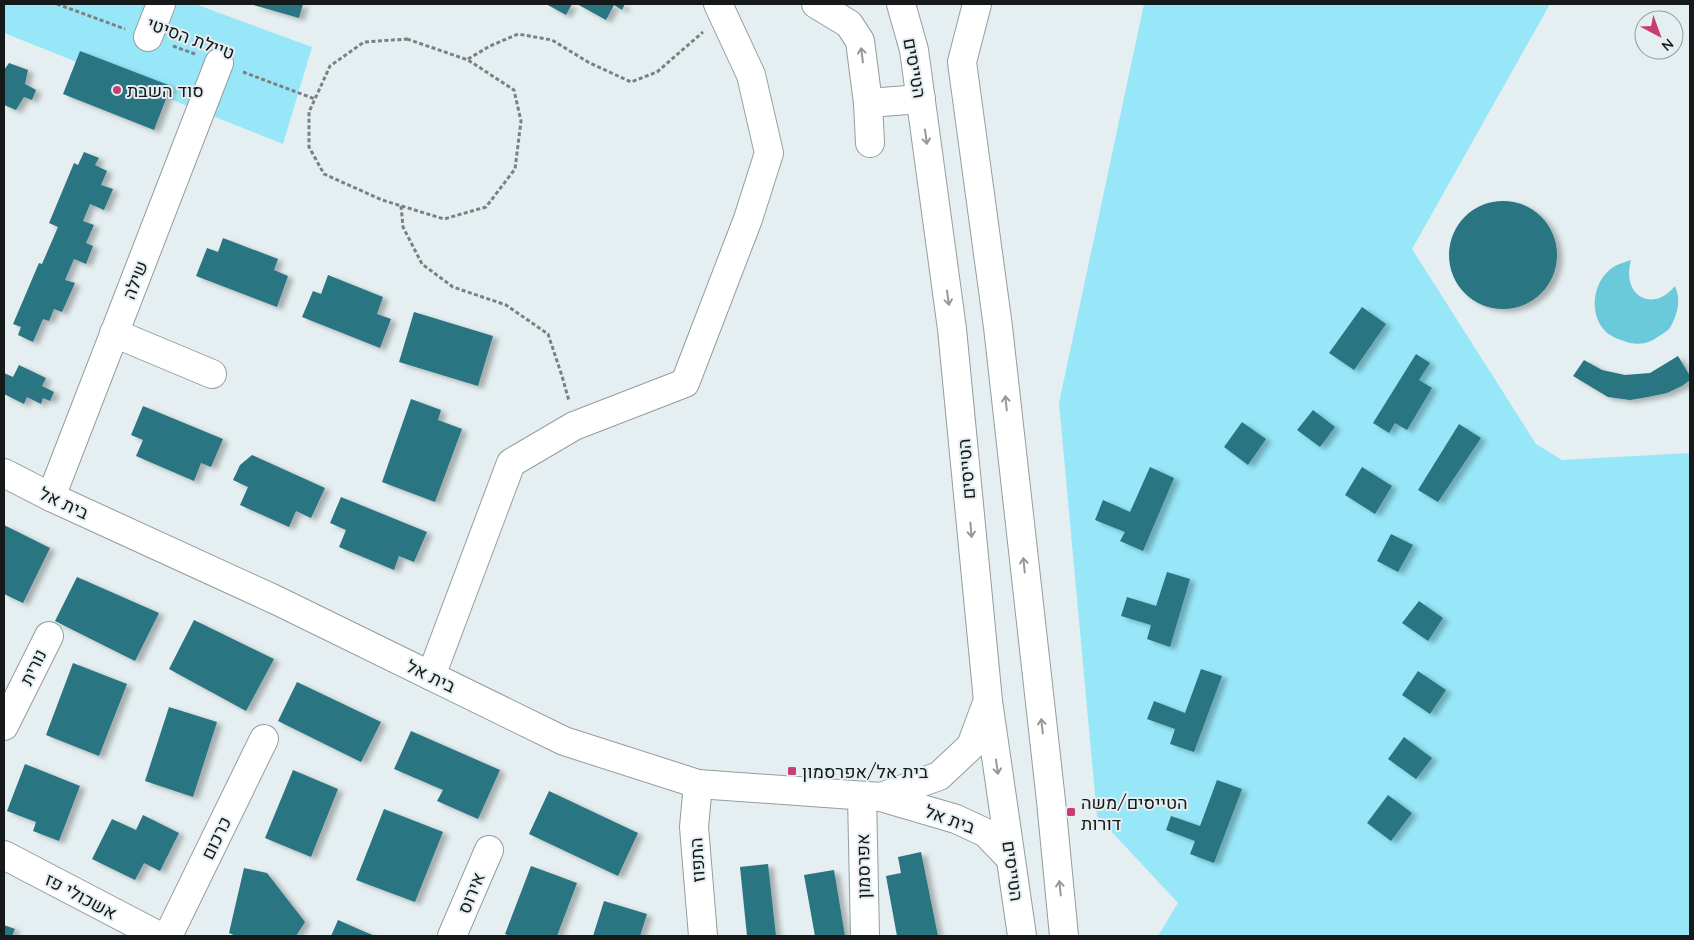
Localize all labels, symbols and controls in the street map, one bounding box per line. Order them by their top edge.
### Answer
north arrow [1634,10,1684,60]
street label: טיילת הסיטי [144,12,238,64]
text: N [1658,35,1677,55]
street label: הטייסים [898,36,932,100]
one-way arrow [857,47,867,63]
place label: סוד השבת [127,79,204,102]
marker: סוד השבת [111,84,123,96]
one-way arrow [921,129,931,145]
street label: שילה [117,257,153,303]
one-way arrow [943,290,953,306]
one-way arrow [1001,396,1011,412]
street label: הטייסים [952,438,980,500]
street label: בית אל [36,482,93,525]
one-way arrow [966,521,976,537]
one-way arrow [1019,557,1029,573]
street label: נורית [14,645,52,689]
street label: בית אל [403,654,460,698]
one-way arrow [1037,719,1047,735]
one-way arrow [992,758,1002,774]
place label: בית אל/אפרסמון [802,760,929,783]
marker: בית אל/אפרסמון [786,765,798,777]
place label: הטייסים/משה דורות [1081,791,1188,835]
street label: בית אל [922,799,979,839]
marker: הטייסים/משה דורות [1065,806,1077,818]
street label: כרכום [196,813,236,863]
street label: אפרסמון [851,833,875,899]
street label: התפוז [684,837,710,883]
street label: הטייסים [997,839,1029,903]
street label: אשכולי פז [41,868,121,924]
street label: אירוס [452,869,490,917]
one-way arrow [1055,880,1065,896]

